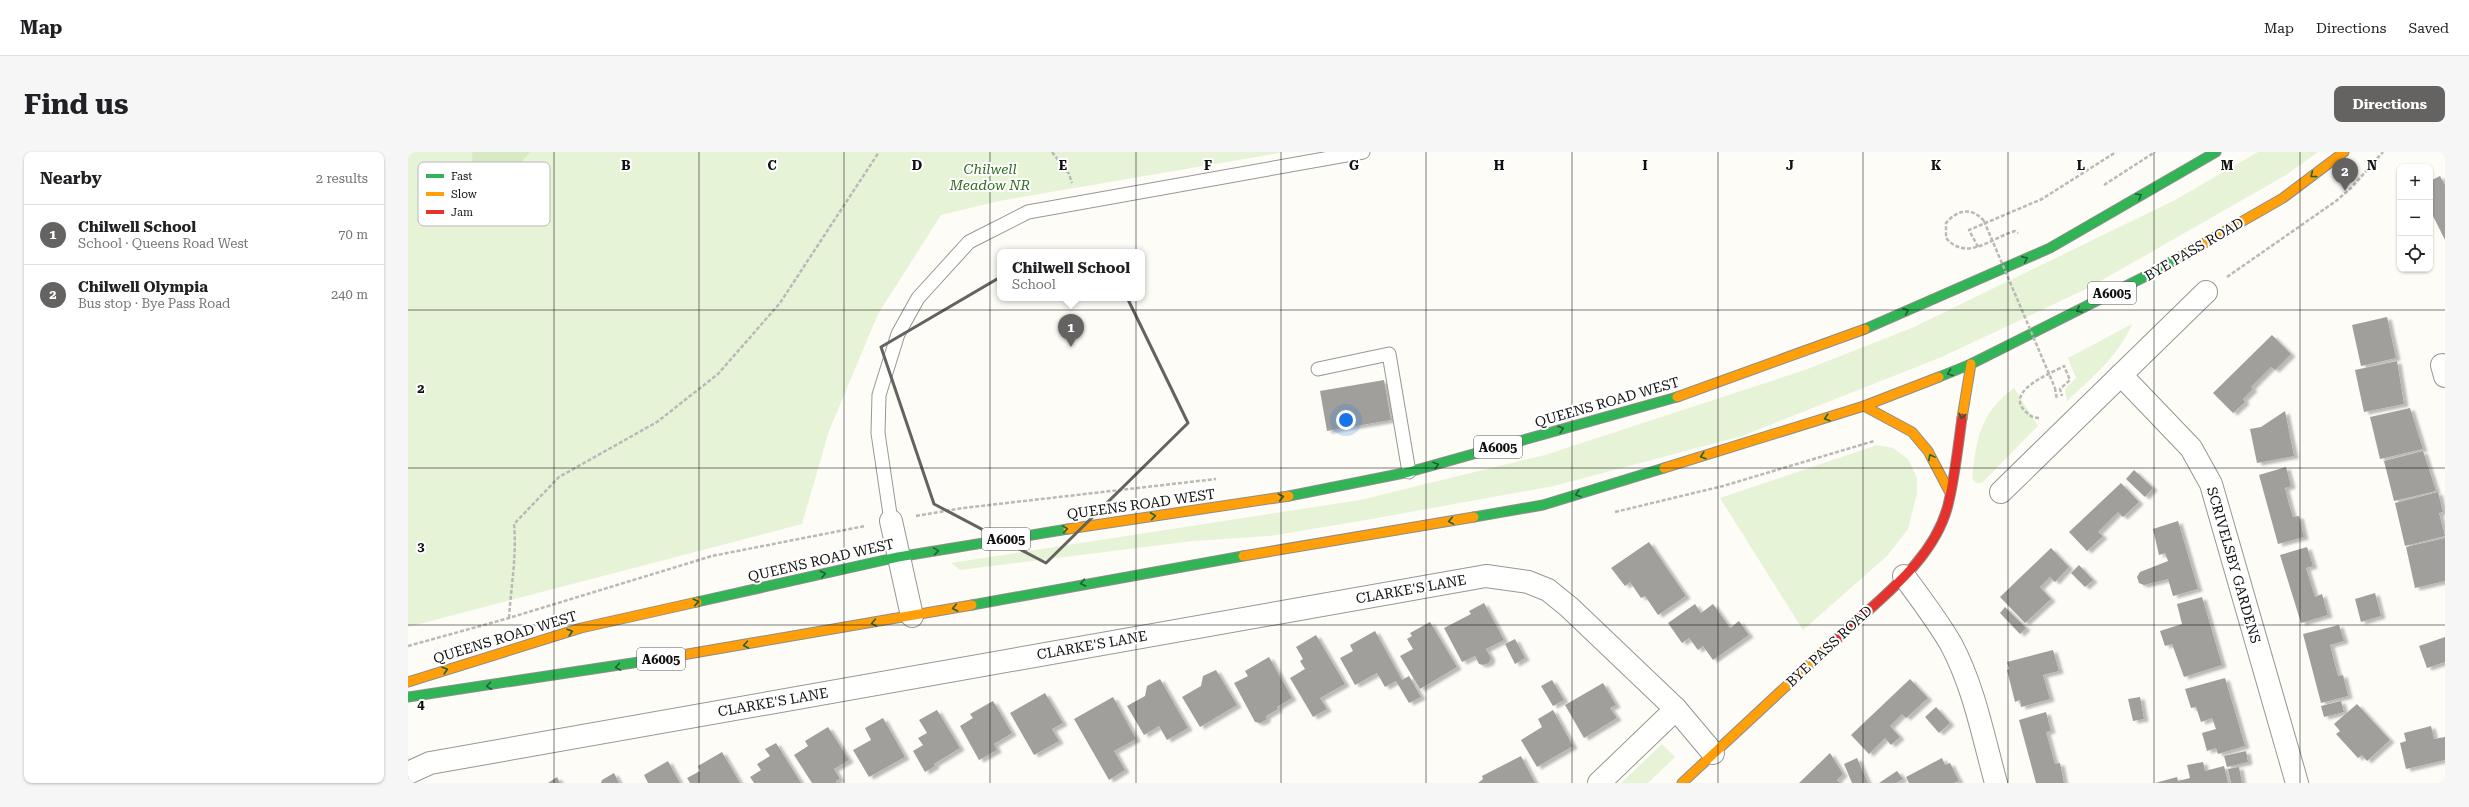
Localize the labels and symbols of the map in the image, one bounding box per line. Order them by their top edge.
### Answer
text: B [621,158,631,173]
text: C [767,158,777,173]
text: D [912,158,922,173]
text: E [1059,158,1067,173]
text: F [1204,158,1212,173]
text: G [1349,158,1359,173]
text: H [1494,158,1505,173]
text: I [1642,158,1648,173]
text: J [1786,158,1794,173]
text: K [1931,158,1942,173]
text: L [2077,158,2085,173]
text: M [2221,158,2234,173]
pin: 2 [2332,158,2358,191]
text: N [2367,158,2377,173]
park label: Chilwell Meadow NR [949,161,1030,193]
legend [418,162,550,226]
text: Fast [451,170,472,183]
one-way arrow [2310,171,2317,178]
text: Slow [451,188,478,201]
one-way arrow [2135,194,2142,201]
text: Jam [451,206,473,219]
street label: BYE PASS ROAD [2142,214,2246,284]
one-way arrow [2022,255,2029,263]
road number: A6005 [2088,282,2136,304]
one-way arrow [2076,305,2083,313]
one-way arrow [1902,308,1909,316]
pin: 1 [1058,314,1084,347]
one-way arrow [1946,368,1953,376]
street label: QUEENS ROAD WEST [1533,374,1681,430]
text: 2 [417,381,425,396]
your location [1336,410,1356,430]
one-way arrow [1824,413,1831,422]
one-way arrow [1959,413,1967,419]
one-way arrow [1557,425,1564,434]
road number: A6005 [1474,436,1522,458]
one-way arrow [1699,451,1706,460]
one-way arrow [1928,453,1936,461]
one-way arrow [1432,461,1439,470]
street label: SCRIVELSBY GARDENS [2204,485,2264,645]
street label: QUEENS ROAD WEST [1066,486,1216,522]
one-way arrow [1575,490,1582,498]
one-way arrow [1278,493,1284,502]
one-way arrow [1150,512,1156,521]
one-way arrow [1448,516,1454,525]
one-way arrow [1062,526,1068,534]
road number: A6005 [982,528,1030,550]
street label: QUEENS ROAD WEST [746,535,896,585]
text: 3 [417,539,425,554]
one-way arrow [933,547,939,555]
one-way arrow [820,570,826,578]
street label: CLARKE'S LANE [1355,571,1467,607]
one-way arrow [1080,579,1086,587]
one-way arrow [693,599,699,607]
street label: BYE PASS ROAD [1783,602,1875,690]
one-way arrow [952,603,958,612]
street label: QUEENS ROAD WEST [431,607,579,667]
one-way arrow [871,618,877,627]
street label: CLARKE'S LANE [1036,627,1148,663]
one-way arrow [566,628,573,637]
one-way arrow [743,640,749,649]
road number: A6005 [637,648,685,670]
one-way arrow [615,662,621,671]
one-way arrow [442,666,449,675]
one-way arrow [486,681,492,690]
street label: CLARKE'S LANE [717,684,829,720]
text: 4 [417,697,425,712]

